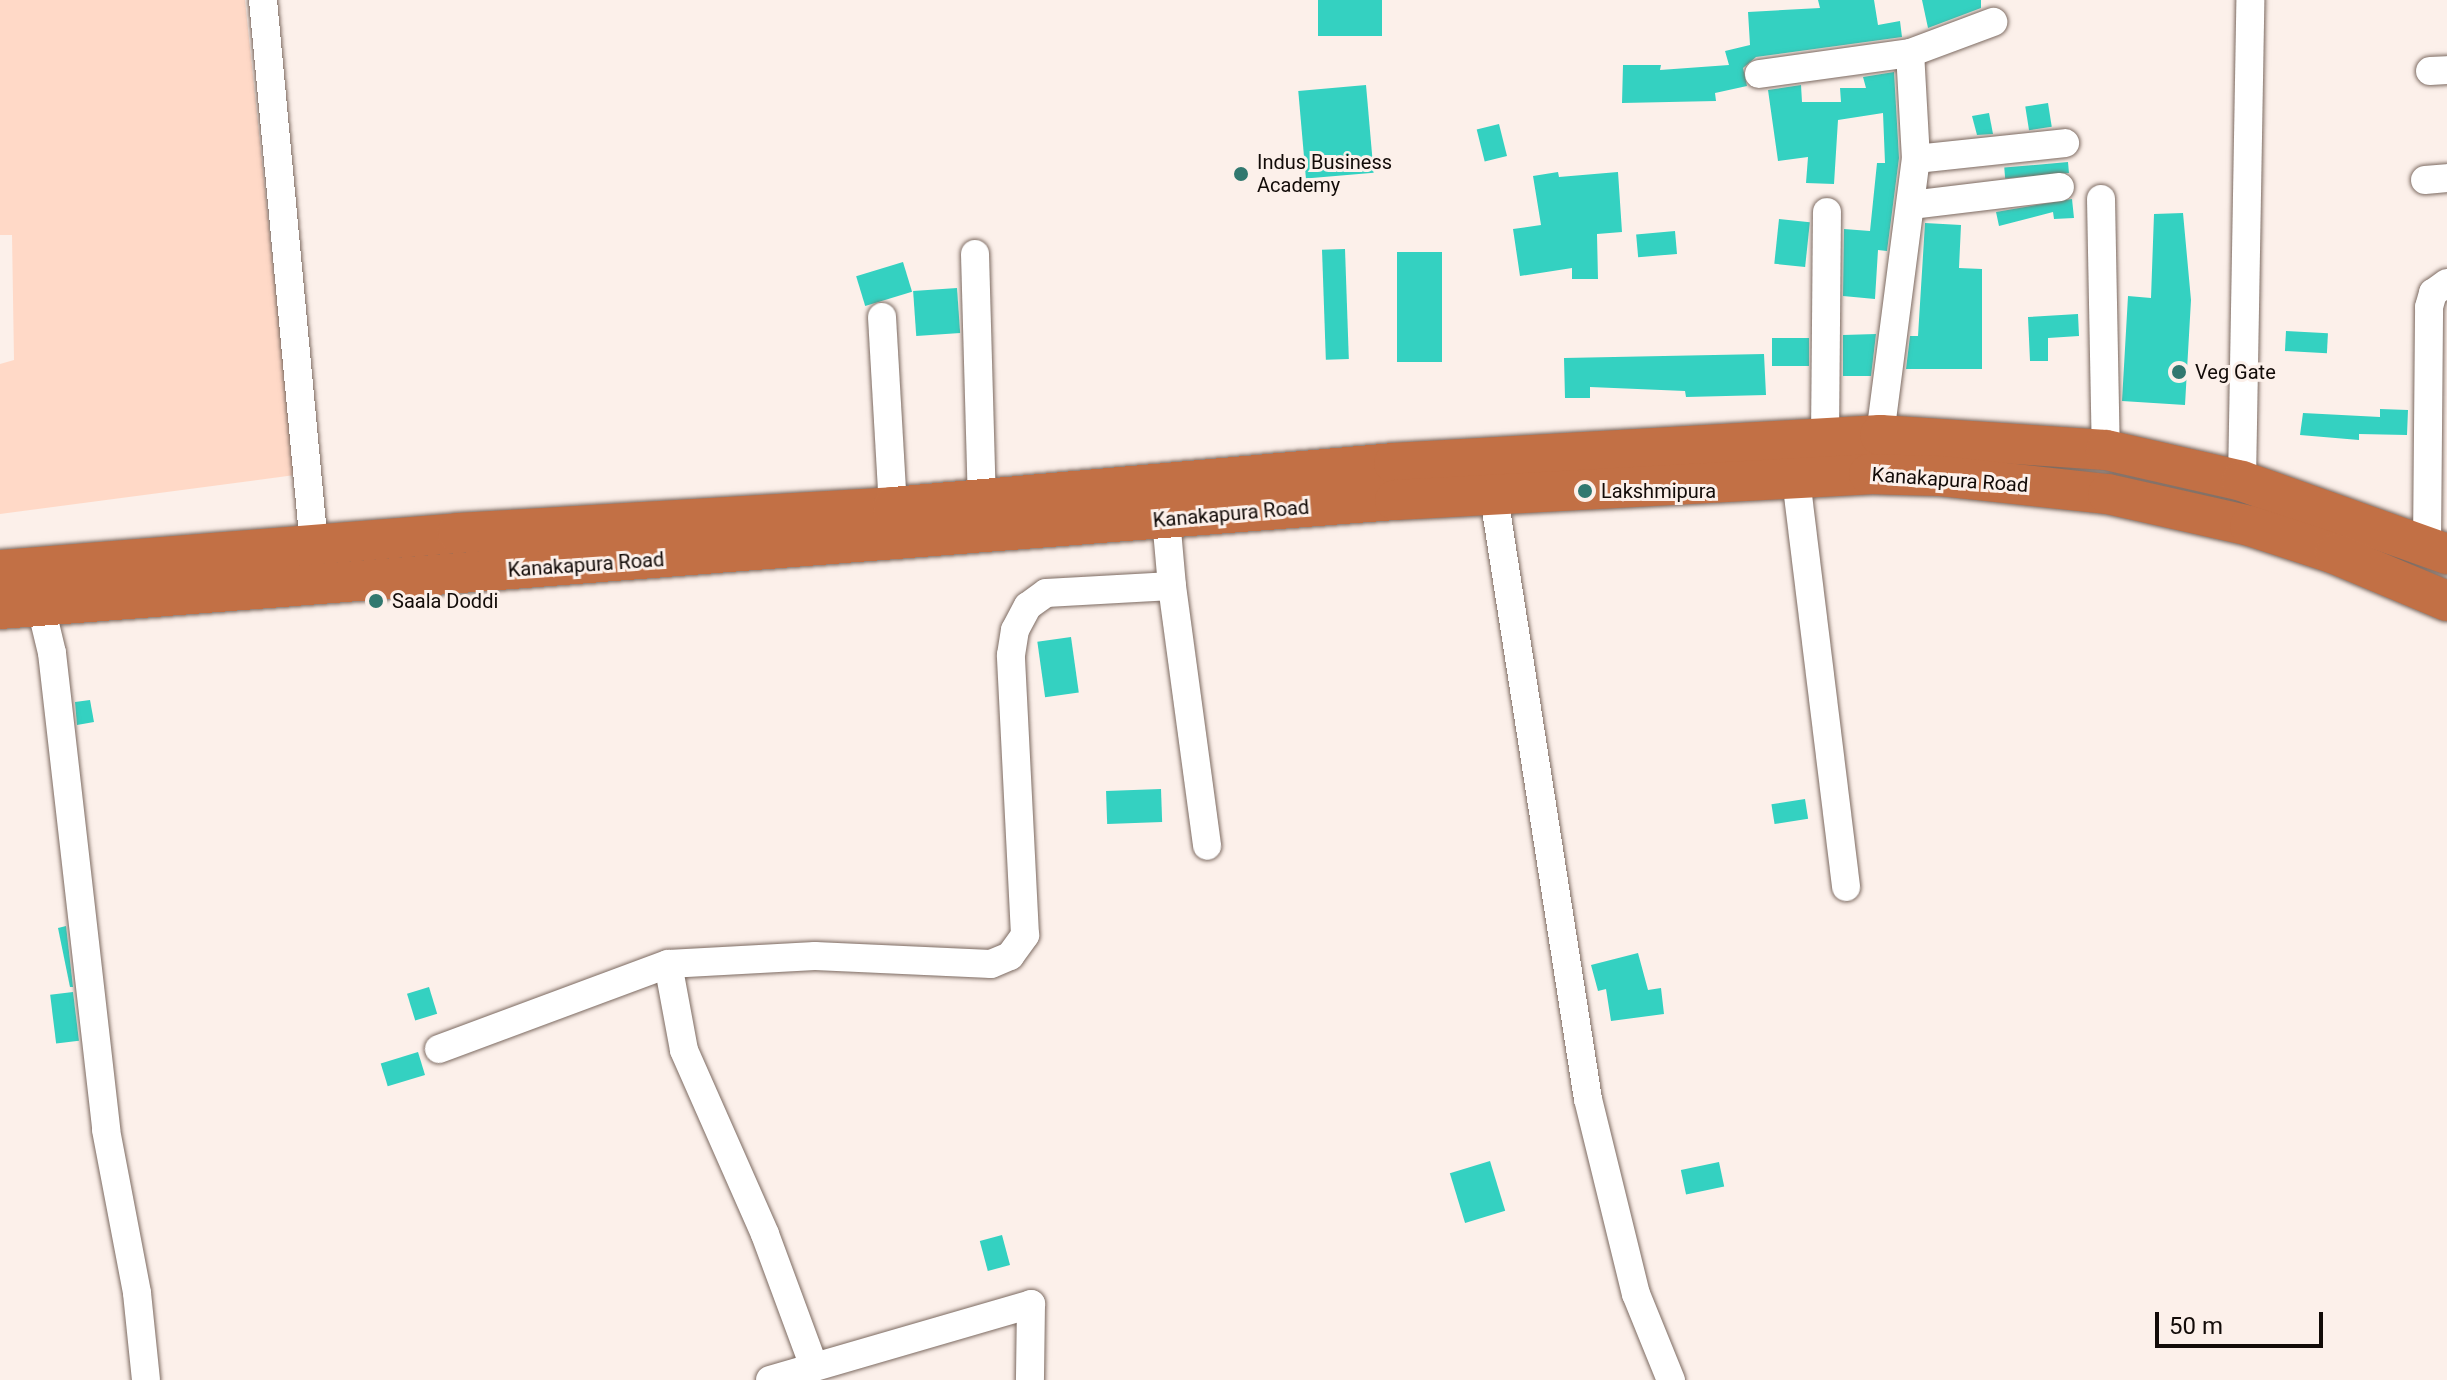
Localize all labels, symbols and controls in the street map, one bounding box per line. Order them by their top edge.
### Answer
place label: Indus Business Academy [1257,150,1392,197]
marker: Indus Business Academy [1232,165,1250,183]
place label: Veg Gate [2195,360,2276,384]
marker: Veg Gate [2170,363,2188,381]
street label: Kanakapura Road [1871,463,2029,497]
place label: Lakshmipura [1601,479,1716,503]
marker: Lakshmipura [1576,482,1594,500]
street label: Kanakapura Road [1152,495,1310,533]
street label: Kanakapura Road [507,548,665,582]
place label: Saala Doddi [392,589,498,613]
marker: Saala Doddi [367,592,385,610]
scale bar [2159,1296,2327,1346]
text: 50 m [2169,1312,2223,1340]

